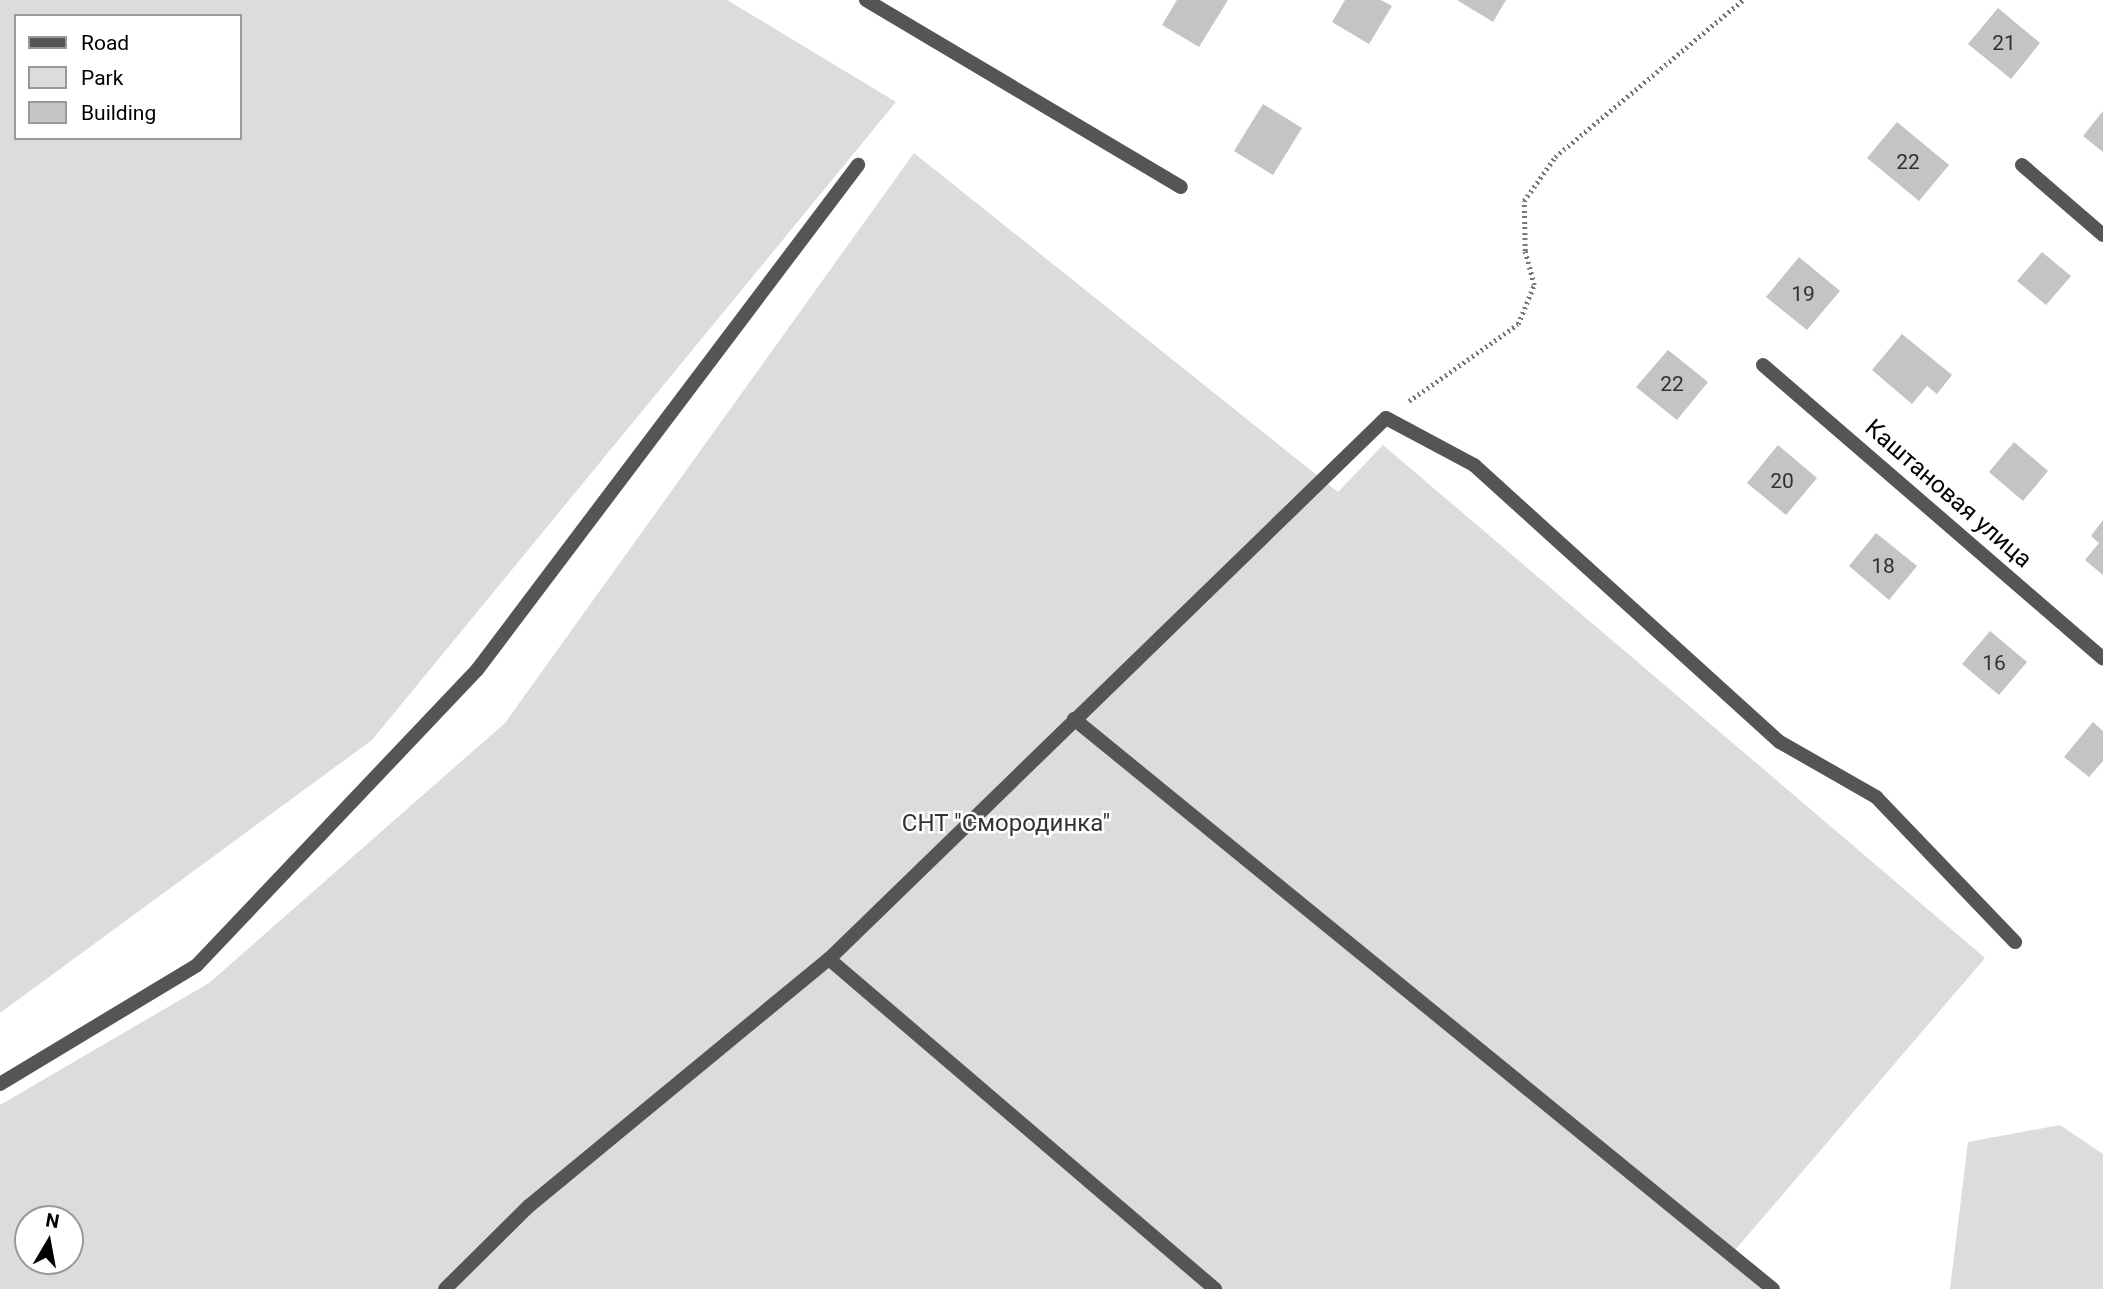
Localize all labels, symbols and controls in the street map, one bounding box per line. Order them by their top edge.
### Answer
legend [14,14,242,140]
house number: 21 [1992,30,2016,56]
text: Road [81,31,129,55]
text: Park [81,66,123,90]
text: Building [81,101,156,125]
house number: 22 [1896,149,1920,175]
house number: 19 [1791,281,1815,307]
house number: 22 [1660,371,1684,397]
street label: Каштановая улица [1859,414,2037,574]
house number: 20 [1770,468,1794,494]
house number: 18 [1871,553,1895,579]
house number: 16 [1982,650,2006,676]
park label: СНТ "Смородинка" [902,810,1110,838]
north arrow [14,1205,84,1275]
text: N [44,1208,61,1233]

